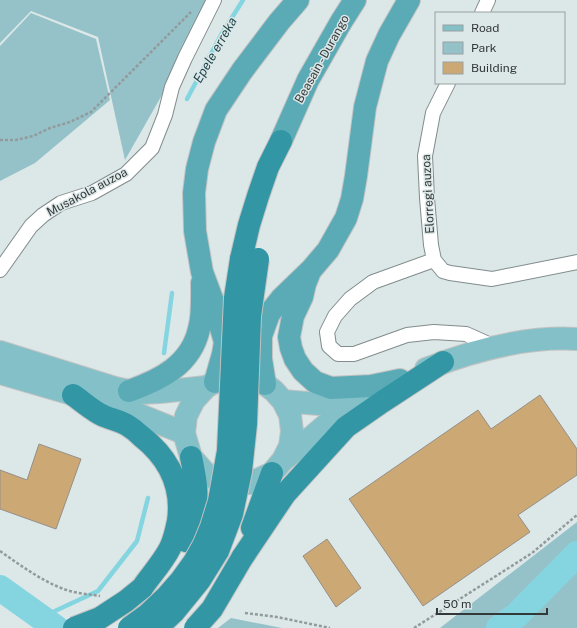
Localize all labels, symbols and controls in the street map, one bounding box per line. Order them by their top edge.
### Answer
street label: Beasain - Durango [292,12,352,106]
legend [435,12,565,84]
water label: Epele erreka [190,14,240,86]
text: Road [471,21,499,35]
text: Park [471,41,497,55]
text: Building [471,61,517,75]
street label: Elorregi auzoa [419,154,437,234]
street label: Musakola auzoa [44,165,130,219]
scale bar [437,590,547,616]
text: 50 m [443,597,471,611]

